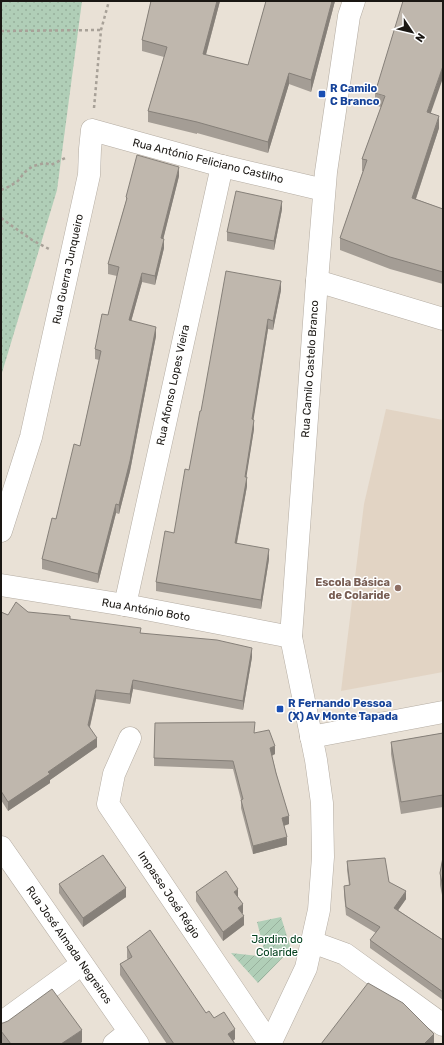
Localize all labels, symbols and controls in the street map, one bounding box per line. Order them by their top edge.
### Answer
north arrow [392,12,432,52]
text: N [412,30,427,44]
place label: R Camilo C Branco [330,82,380,108]
marker: R Camilo C Branco [317,89,327,99]
street label: Rua António Feliciano Castilho [131,136,285,186]
street label: Rua Guerra Junqueiro [50,213,86,325]
street label: Rua Camilo Castelo Branco [299,300,321,438]
street label: Rua Afonso Lopes Vieira [154,323,192,447]
place label: Escola Básica de Colaride [315,576,390,602]
marker: Escola Básica de Colaride [393,583,403,593]
street label: Rua António Boto [101,596,191,624]
place label: R Fernando Pessoa (X) Av Monte Tapada [288,697,398,723]
marker: R Fernando Pessoa (X) Av Monte Tapada [275,704,285,714]
street label: Impasse José Régio [135,849,203,941]
street label: Rua José Almada Negreiros [23,884,115,1007]
park label: Jardim do Colaride [251,933,303,959]

